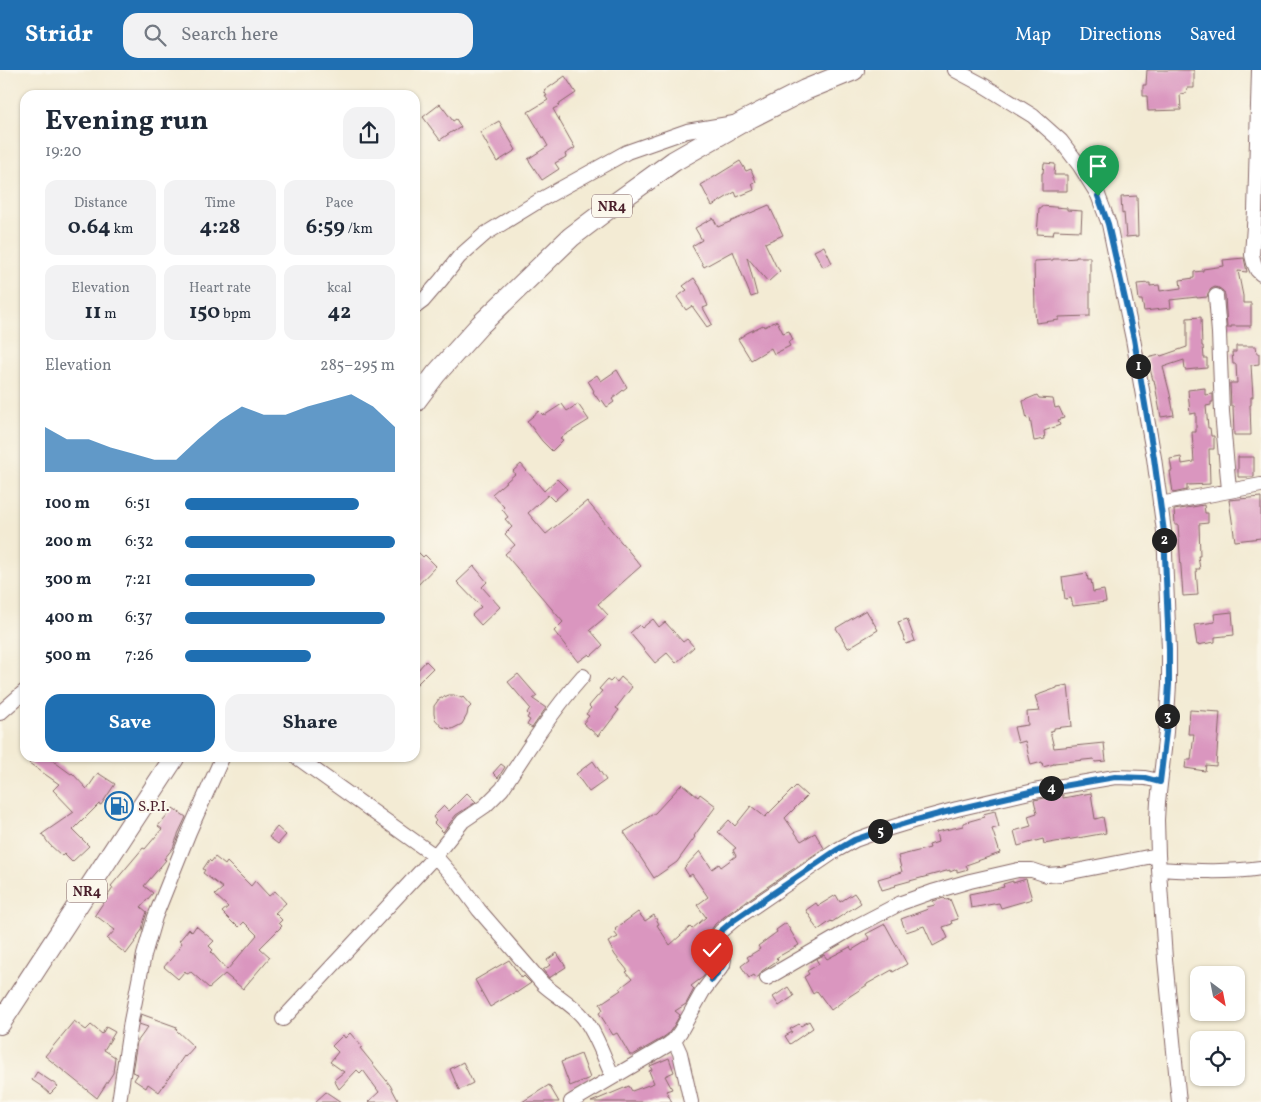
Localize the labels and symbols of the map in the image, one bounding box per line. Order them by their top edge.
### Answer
pin [1077,145,1119,196]
road number: NR4 [592,194,632,218]
pin: 1 [1126,354,1150,378]
pin: 2 [1152,528,1176,552]
pin: 3 [1154,704,1180,728]
pin: 4 [1038,776,1064,800]
fuel station icon: S.P.I. [104,791,134,821]
place label: S.P.I. [138,797,169,818]
pin: 5 [868,818,892,844]
road number: NR4 [67,879,107,902]
pin [691,929,733,980]
north arrow [1190,966,1245,1021]

